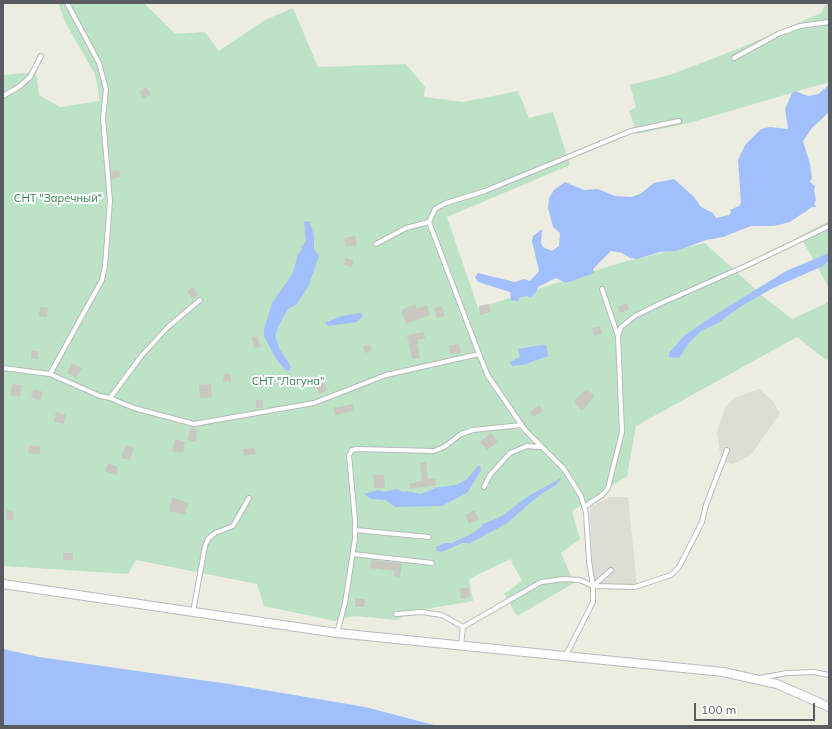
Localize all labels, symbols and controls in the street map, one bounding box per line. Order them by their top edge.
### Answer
park label: СНТ "Заречный" [14,192,102,206]
park label: СНТ "Лагуна" [252,375,324,389]
scale bar [696,695,817,721]
text: 100 m [701,702,736,717]

